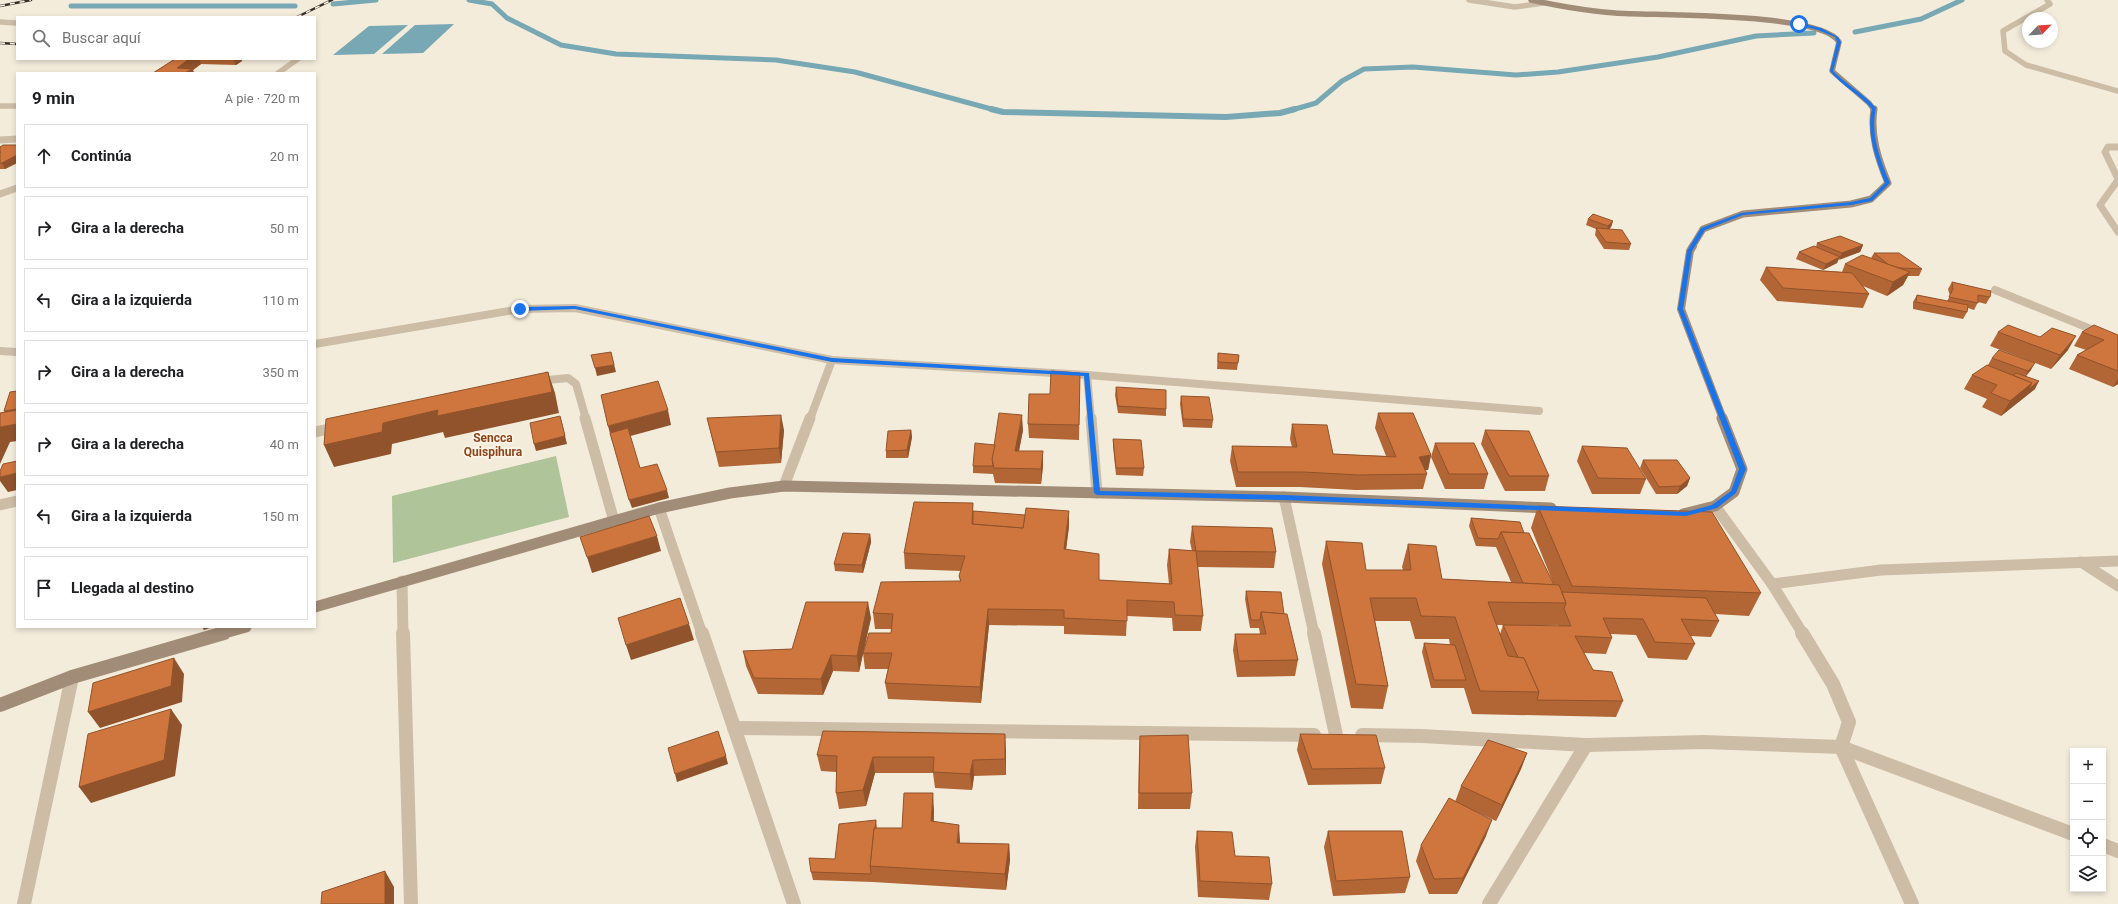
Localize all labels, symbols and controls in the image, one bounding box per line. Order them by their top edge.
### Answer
north arrow [2022,12,2058,48]
route start [1790,15,1808,33]
search box [16,16,316,60]
icon: search [30,27,52,49]
text: Buscar aquí [62,29,141,47]
text: 9 min [32,88,75,108]
text: A pie · 720 m [225,91,300,106]
icon: ahead [33,145,55,167]
text: Continúa [71,147,132,165]
text: 20 m [270,149,299,164]
icon: right [33,217,55,239]
text: Gira a la derecha [71,219,184,237]
text: 50 m [270,221,299,236]
icon: left [33,289,55,311]
text: Gira a la izquierda [71,291,192,309]
text: 110 m [262,293,299,308]
route end [511,300,529,318]
icon: right [33,361,55,383]
text: Gira a la derecha [71,363,184,381]
text: 350 m [262,365,299,380]
district label: Sencca Quispihura [464,431,523,459]
icon: right [33,433,55,455]
text: Gira a la derecha [71,435,184,453]
text: 40 m [270,437,299,452]
icon: left [33,505,55,527]
text: Gira a la izquierda [71,507,192,525]
text: 150 m [262,509,299,524]
icon: arrive [33,577,55,599]
text: Llegada al destino [71,579,194,597]
map controls [2070,748,2106,892]
button: + [2070,748,2106,784]
button: − [2070,784,2106,820]
button: locate [2070,820,2106,856]
button: layers [2070,856,2106,892]

